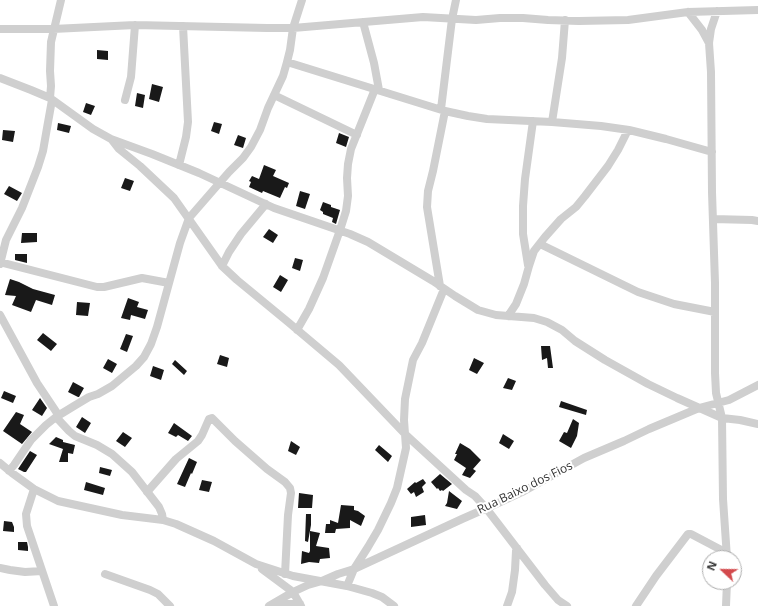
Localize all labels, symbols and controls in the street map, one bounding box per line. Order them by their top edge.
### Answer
street label: Rua Baixo dos Fios [475,459,575,517]
north arrow [702,550,742,590]
text: N [703,559,720,573]

